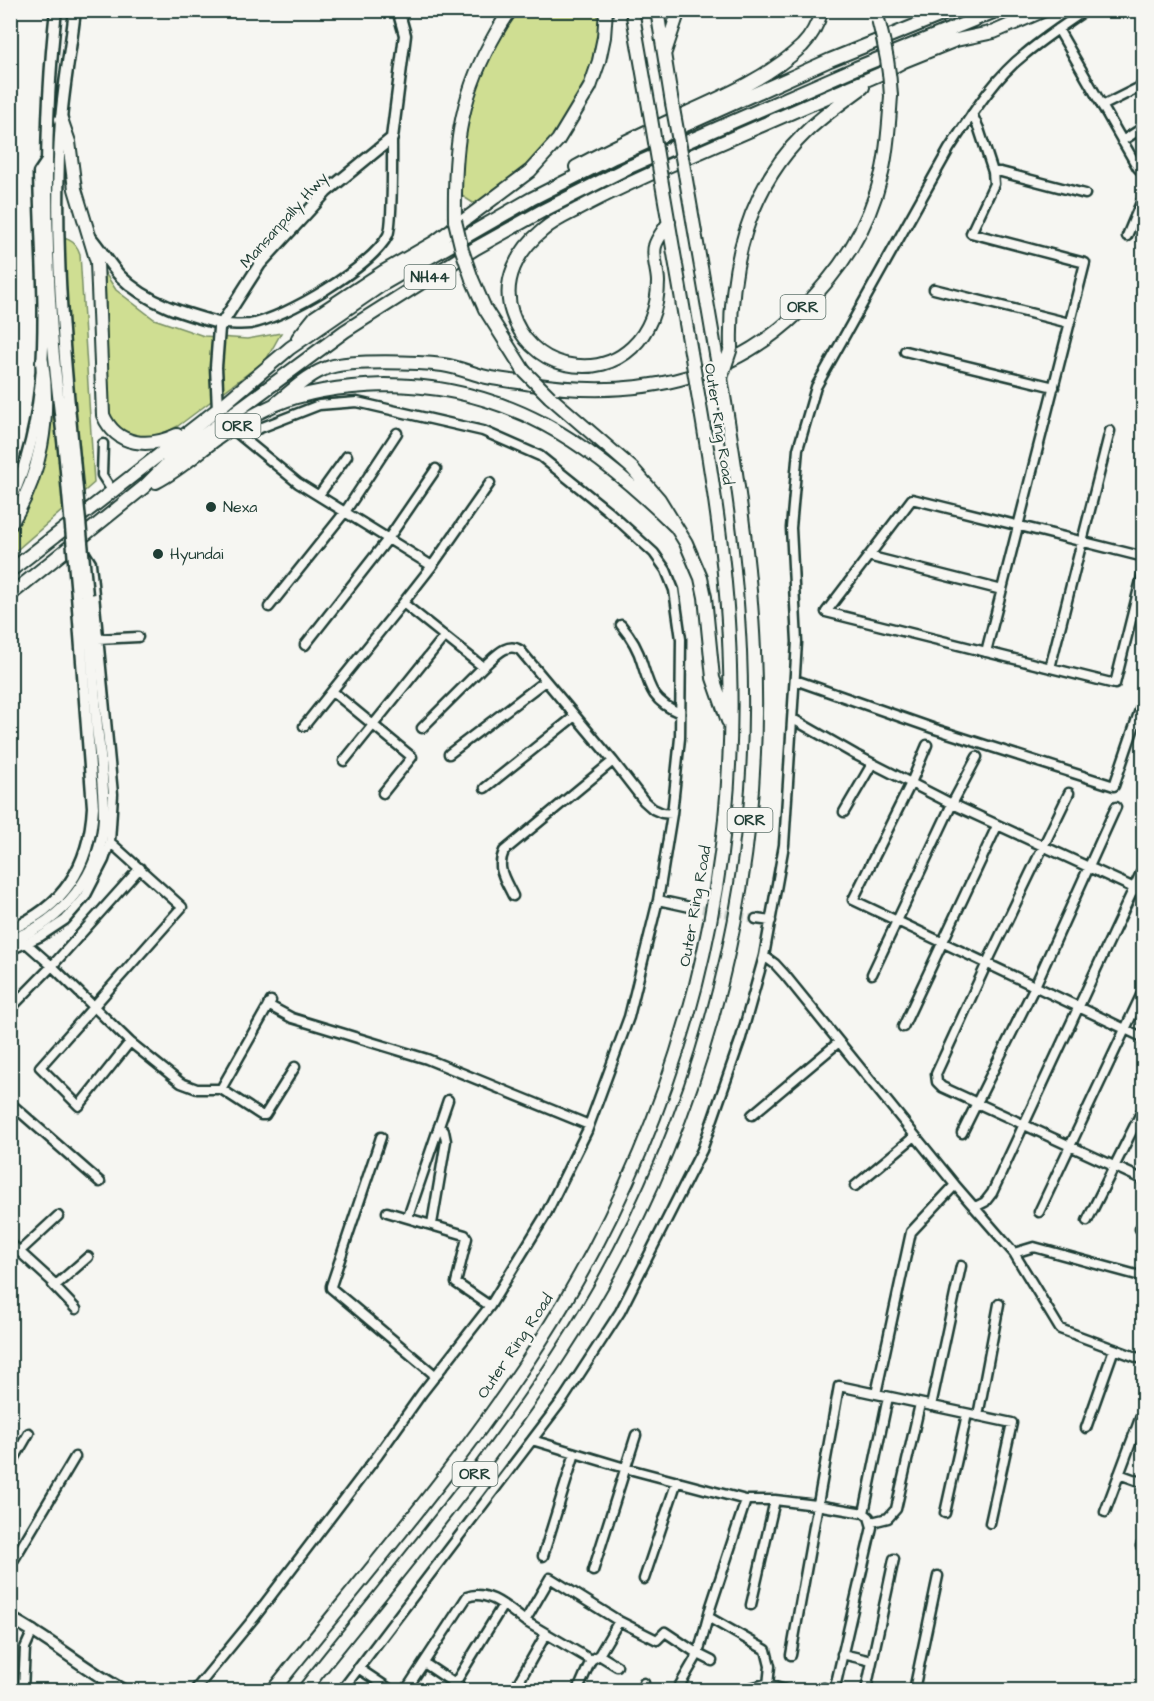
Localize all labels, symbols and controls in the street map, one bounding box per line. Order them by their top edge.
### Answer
street label: Mansanpally Hwy [235,167,334,273]
road number: NH44 [404,265,456,289]
road number: ORR [780,295,826,319]
street label: Outer Ring Road [698,362,739,486]
road number: ORR [216,414,260,438]
place label: Nexa [223,496,257,518]
marker: Nexa [204,500,218,514]
place label: Hyundai [170,543,224,566]
marker: Hyundai [151,547,165,561]
road number: ORR [728,808,772,832]
street label: Outer Ring Road [674,844,717,968]
street label: Outer Ring Road [472,1289,559,1403]
road number: ORR [452,1462,498,1486]

